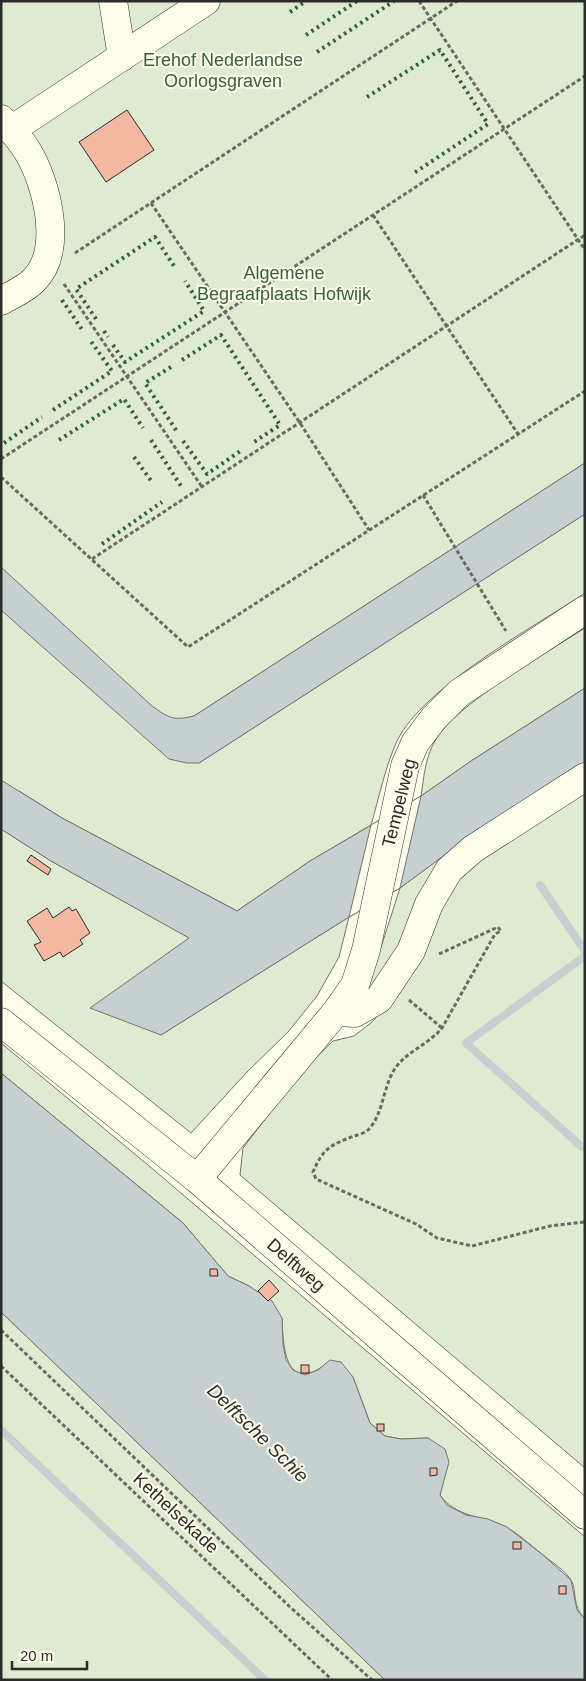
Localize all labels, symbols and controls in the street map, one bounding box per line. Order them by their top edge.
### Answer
park label: Erehof Nederlandse Oorlogsgraven [143,50,303,91]
park label: Algemene Begraafplaats Hofwijk [197,263,372,304]
street label: Tempelweg [378,756,420,850]
street label: Delftweg [263,1234,329,1296]
water label: Delftsche Schie [203,1380,313,1486]
street label: Kethelsekade [129,1468,223,1558]
scale bar [12,1638,88,1670]
text: 20 m [20,1647,53,1664]

